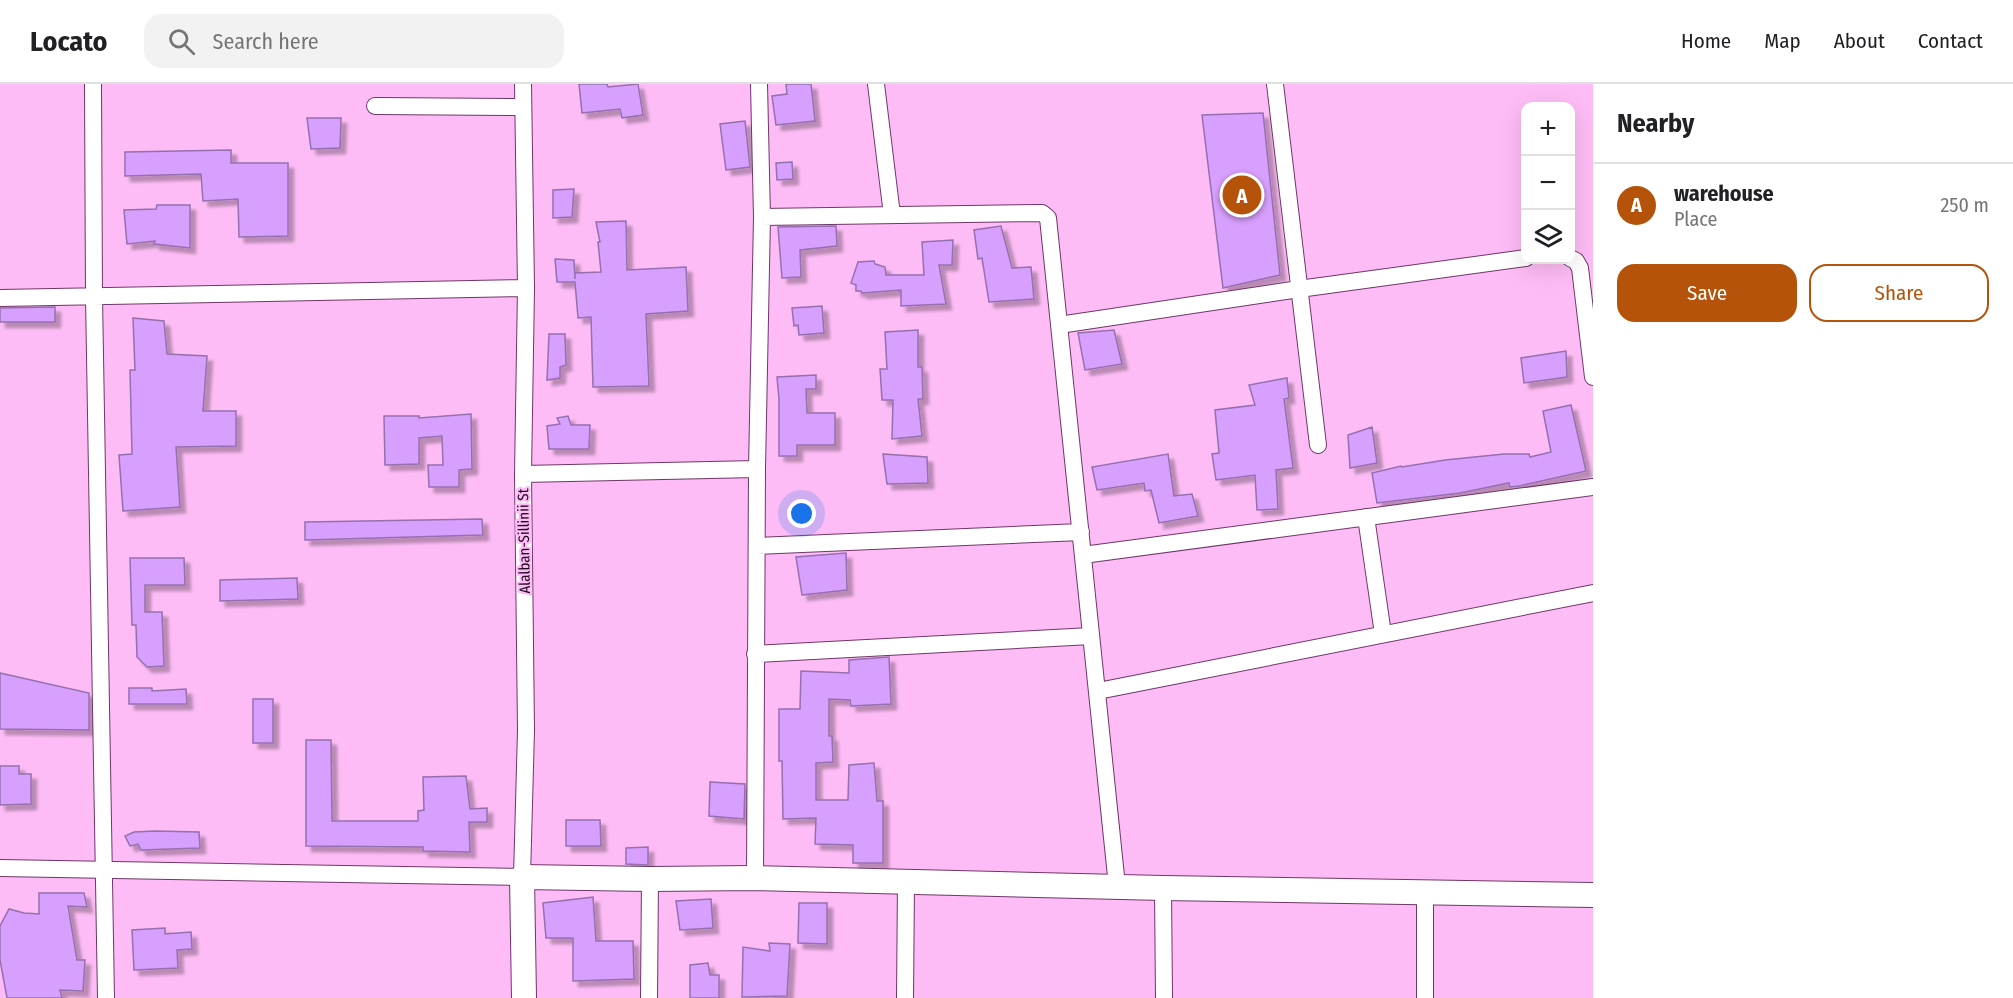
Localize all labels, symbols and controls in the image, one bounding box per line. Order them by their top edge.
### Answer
search box [144,14,564,68]
text: Locato [30,25,108,58]
icon: search [165,25,198,58]
text: Search here [213,28,319,55]
text: Home [1681,28,1731,54]
text: Map [1764,28,1801,54]
text: About [1834,28,1885,54]
text: Contact [1918,28,1983,54]
map controls [1521,102,1575,264]
button: + [1521,102,1575,156]
text: Nearby [1617,108,1694,139]
button: − [1521,156,1575,210]
pin: A [1222,172,1262,218]
text: warehouse [1674,180,1774,207]
text: A [1631,193,1642,217]
text: 250 m [1941,193,1989,217]
text: Place [1674,207,1717,231]
button: layers [1521,210,1575,264]
button: Save [1617,264,1797,322]
button: Share [1809,264,1989,322]
street label: Alalban-Sillinii St [514,488,534,594]
your location [787,499,816,528]

